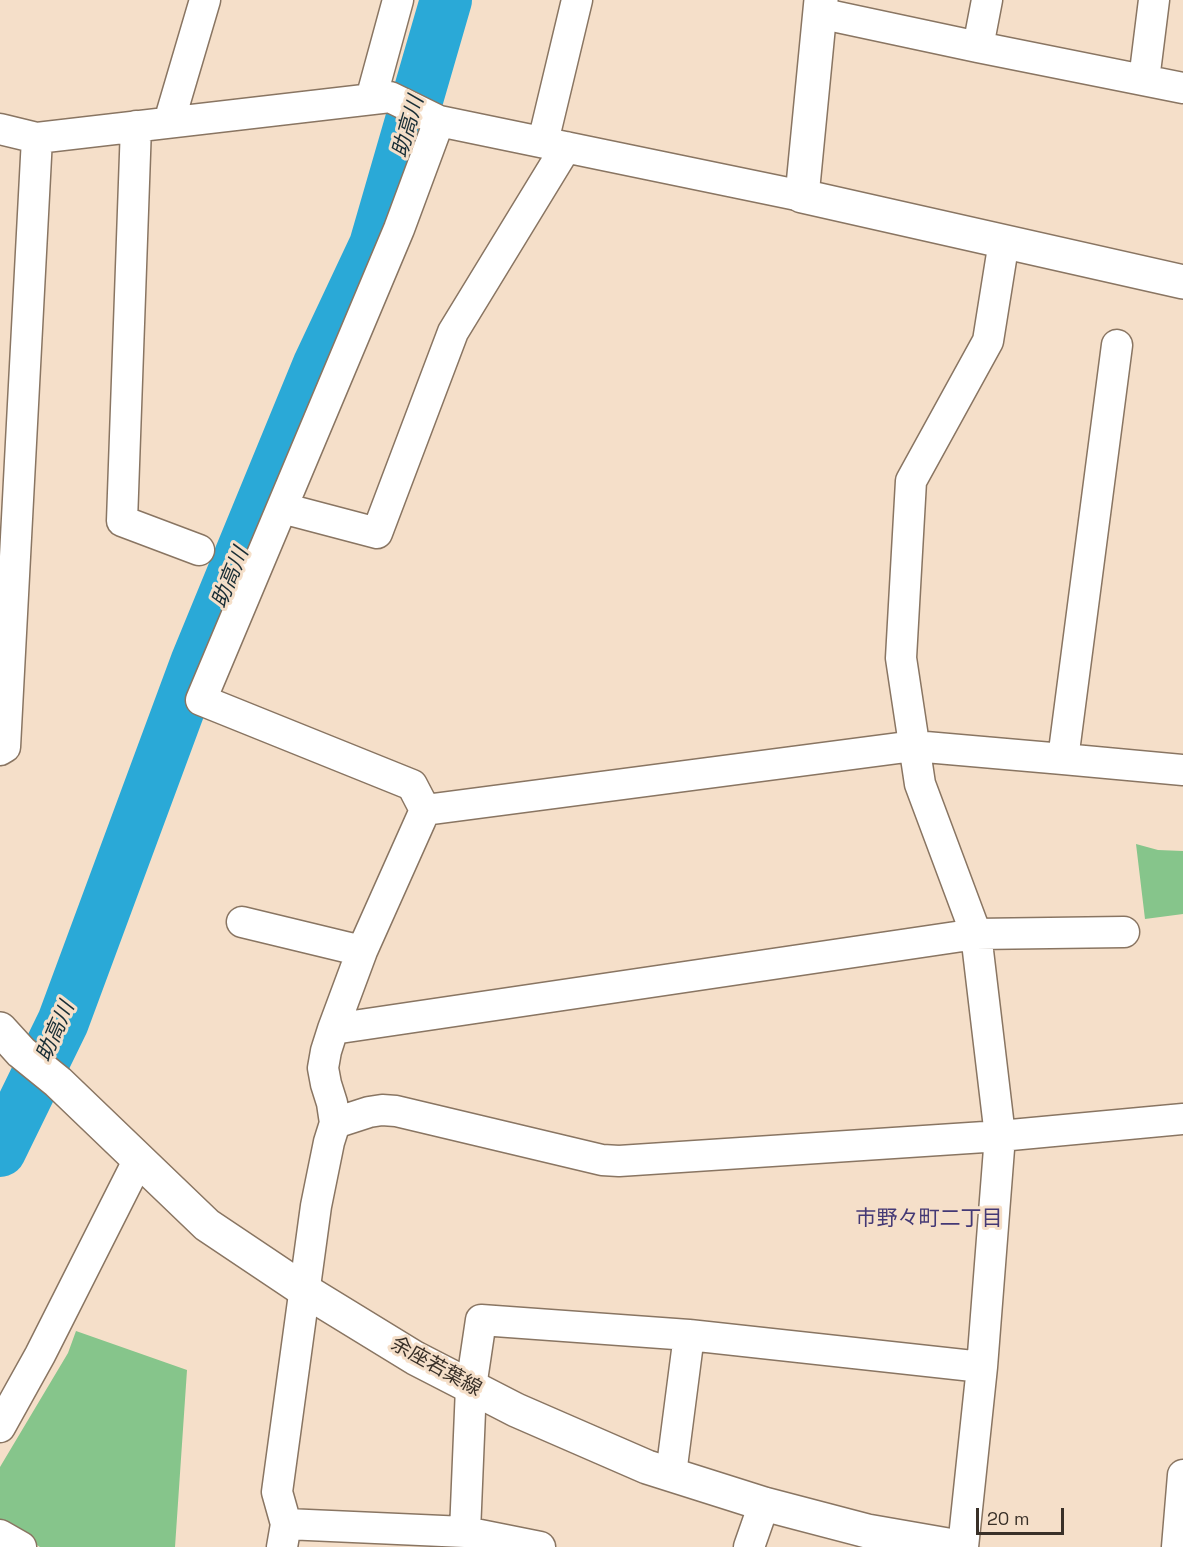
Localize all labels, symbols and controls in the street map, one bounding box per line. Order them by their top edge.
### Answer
water label: 助高川 [388,93,430,161]
water label: 助高川 [208,544,254,612]
water label: 助高川 [32,998,80,1066]
district label: 市野々町二丁目 [856,1206,1002,1232]
street label: 余座若葉線 [386,1332,486,1402]
scale bar [979,1496,1068,1534]
text: 20 m [987,1507,1030,1530]

